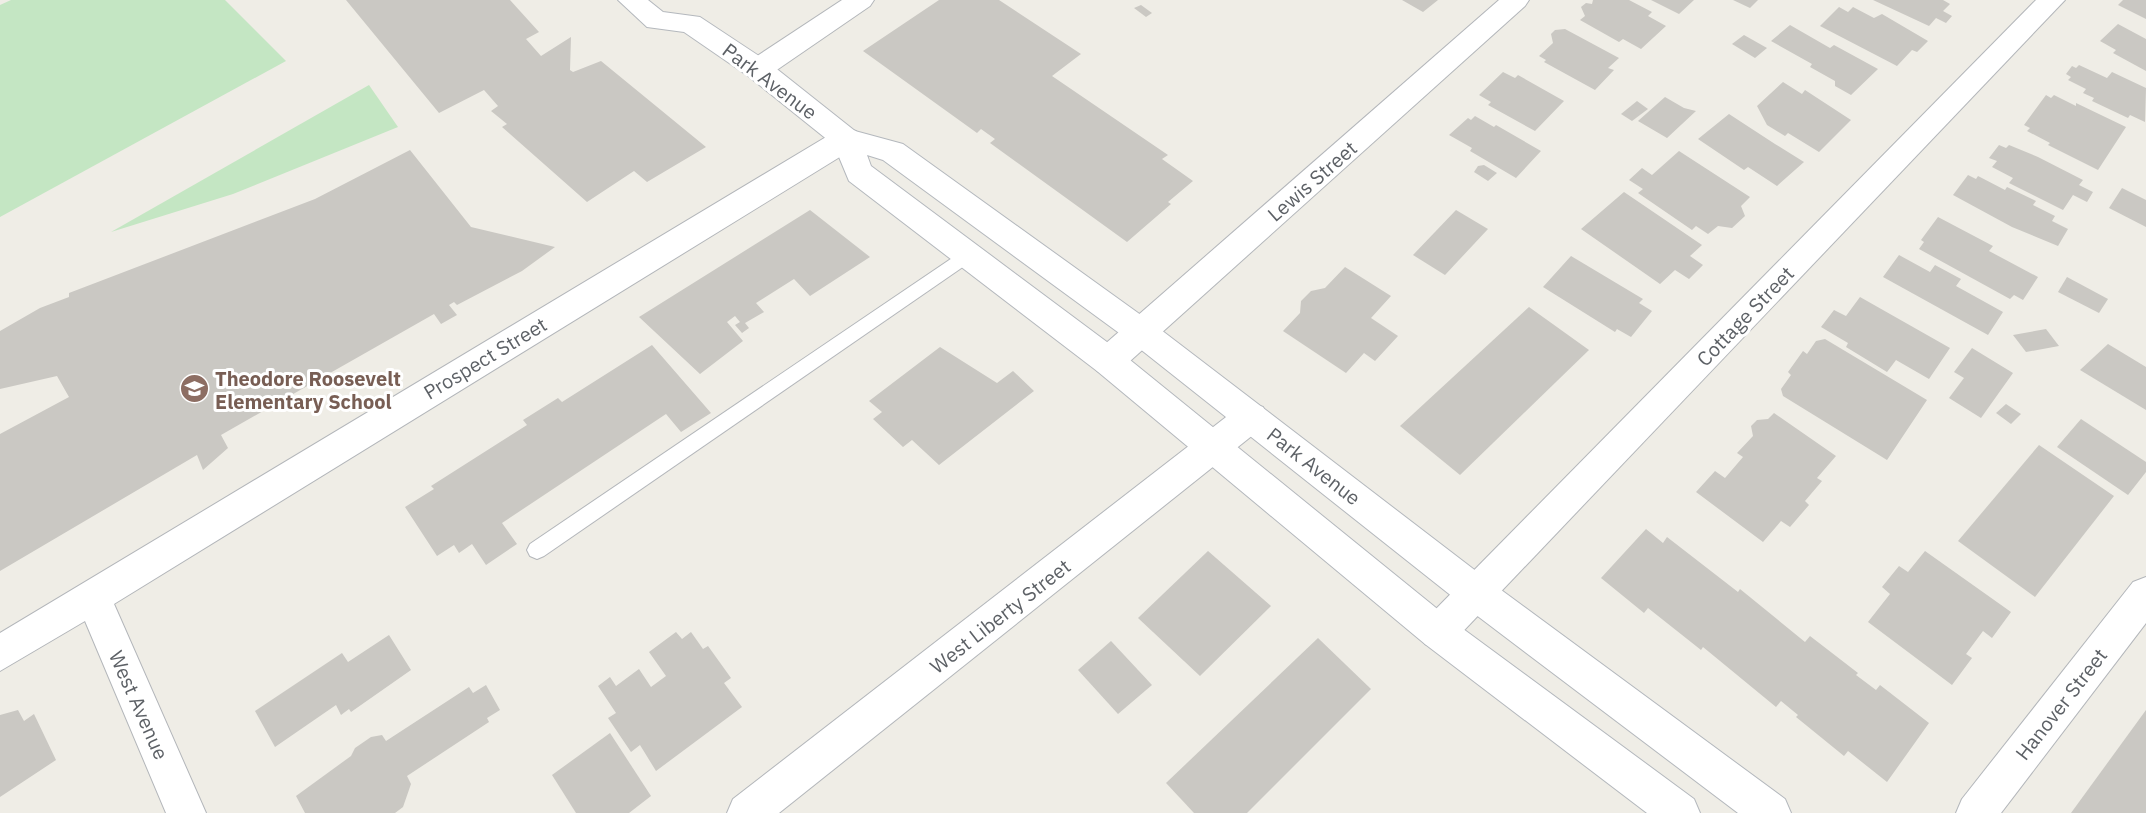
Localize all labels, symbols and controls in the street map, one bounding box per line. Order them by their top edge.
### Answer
street label: Park Avenue [717,37,823,125]
street label: Lewis Street [1261,135,1363,227]
street label: Cottage Street [1690,260,1800,372]
street label: Prospect Street [418,311,552,405]
place label: Theodore Roosevelt Elementary School [215,365,401,415]
school or university icon: Theodore Roosevelt Elementary School [178,373,210,405]
street label: Park Avenue [1262,421,1366,511]
street label: West Liberty Street [924,553,1076,679]
street label: Hanover Street [2009,643,2113,765]
street label: West Avenue [103,646,175,764]

